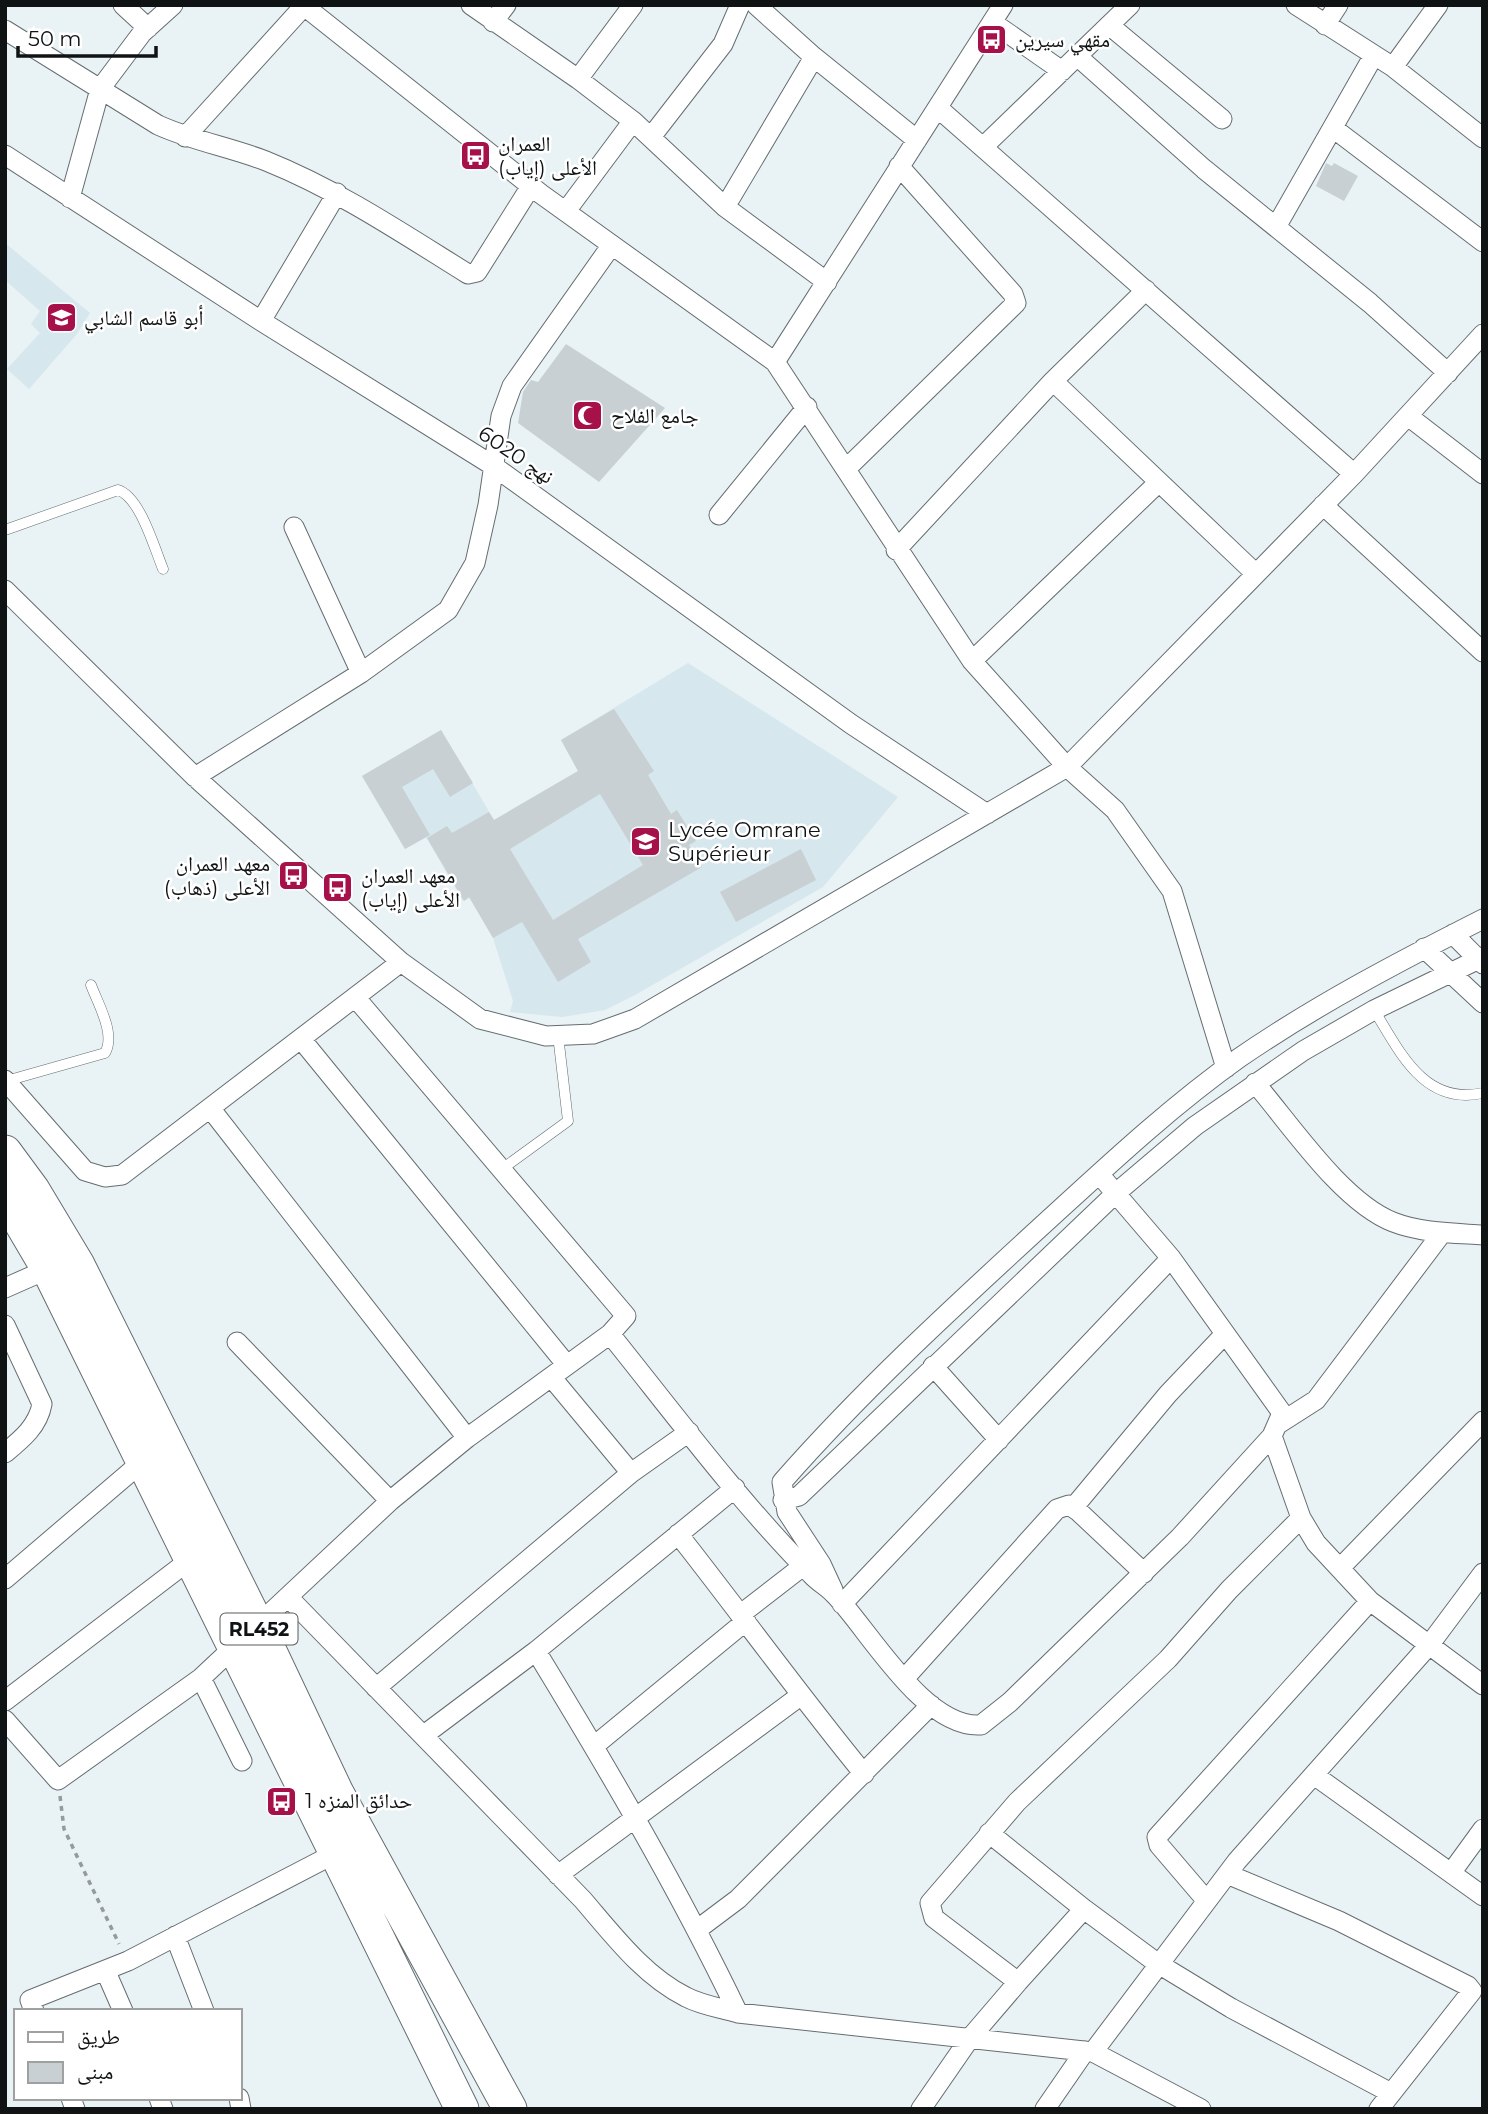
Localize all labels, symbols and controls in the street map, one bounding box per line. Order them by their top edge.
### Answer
scale bar [18,14,156,58]
bus stop icon: مقهي سيرين [975,23,1009,57]
text: 50 m [28,26,82,51]
place label: مقهي سيرين [1015,27,1110,56]
place label: العمران الأعلى (إياب) [498,131,597,182]
bus stop icon: العمران الأعلى (إياب) [458,139,492,173]
school or university icon: أبو قاسم الشابي [44,301,78,335]
place label: أبو قاسم الشابي [84,305,204,334]
mosque icon: جامع الفلاح [571,399,605,433]
place label: جامع الفلاح [611,403,699,429]
street label: نهج 6020 [473,420,559,490]
place label: Lycée Omrane Supérieur [668,817,821,866]
school or university icon: Lycée Omrane Supérieur [628,825,662,859]
place label: معهد العمران الأعلى (ذهاب) [164,851,270,901]
bus stop icon: معهد العمران الأعلى (ذهاب) [276,859,310,893]
place label: معهد العمران الأعلى (إياب) [361,863,460,914]
bus stop icon: معهد العمران الأعلى (إياب) [321,871,355,905]
road number: RL452 [220,1614,298,1644]
bus stop icon: حدائق المنزه 1 [265,1784,299,1818]
place label: حدائق المنزه 1 [305,1788,412,1814]
legend [14,2009,242,2100]
text: طريق [77,2024,120,2050]
text: مبنى [77,2059,113,2085]

